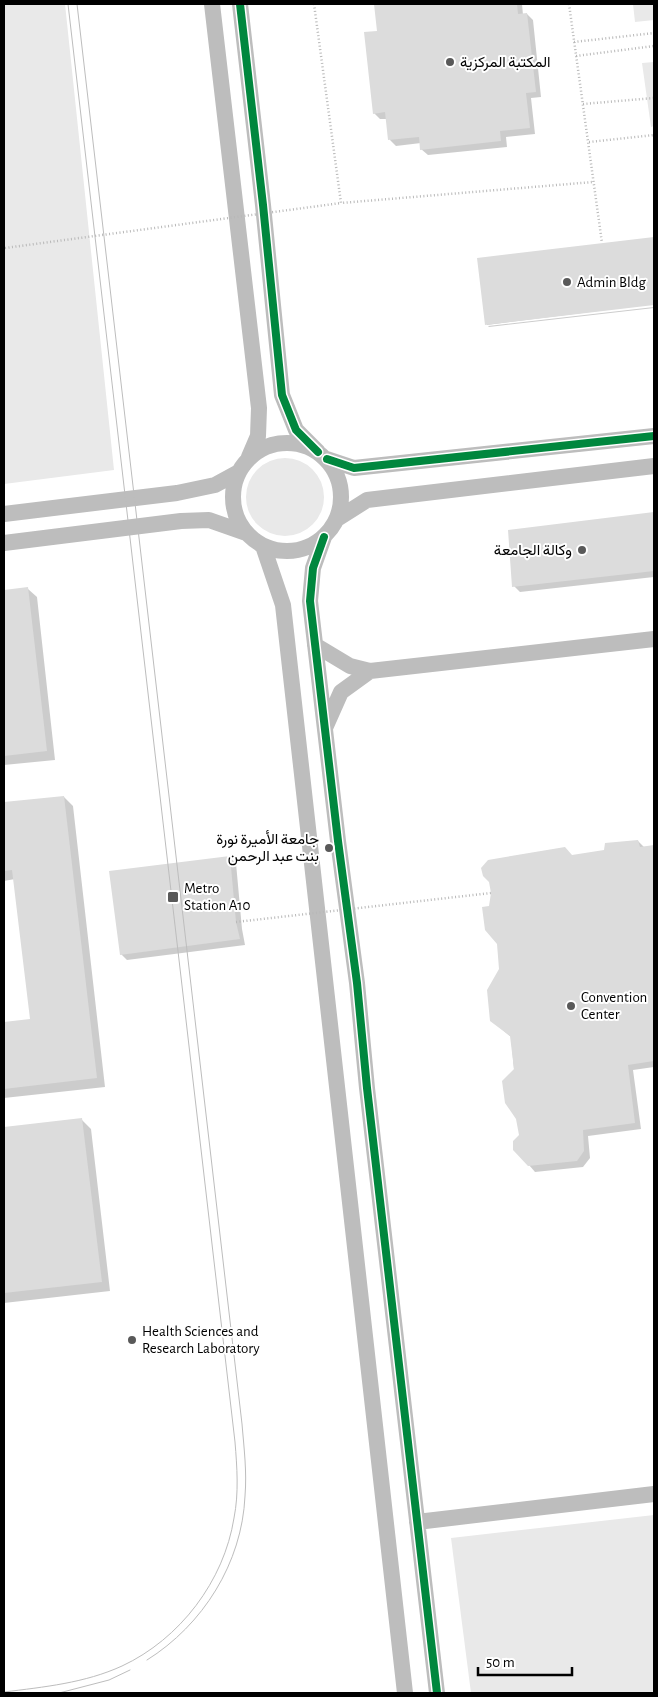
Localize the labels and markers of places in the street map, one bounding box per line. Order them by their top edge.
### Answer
place label: المكتبة المركزية [460,55,551,71]
marker: المكتبة المركزية [444,56,456,68]
place label: Admin Bldg [577,275,647,290]
marker: Admin Bldg [561,276,573,288]
place label: وكالة الجامعة [494,543,572,559]
marker: وكالة الجامعة [576,544,588,556]
place label: جامعة الأميرة نورة بنت عبد الرحمن [216,830,319,866]
marker: جامعة الأميرة نورة بنت عبد الرحمن [323,842,335,854]
place label: Metro Station A10 [184,881,250,913]
marker: Metro Station A10 [166,890,180,904]
place label: Convention Center [581,990,647,1022]
marker: Convention Center [565,1000,577,1012]
place label: Health Sciences and Research Laboratory [142,1324,260,1356]
marker: Health Sciences and Research Laboratory [126,1334,138,1346]

